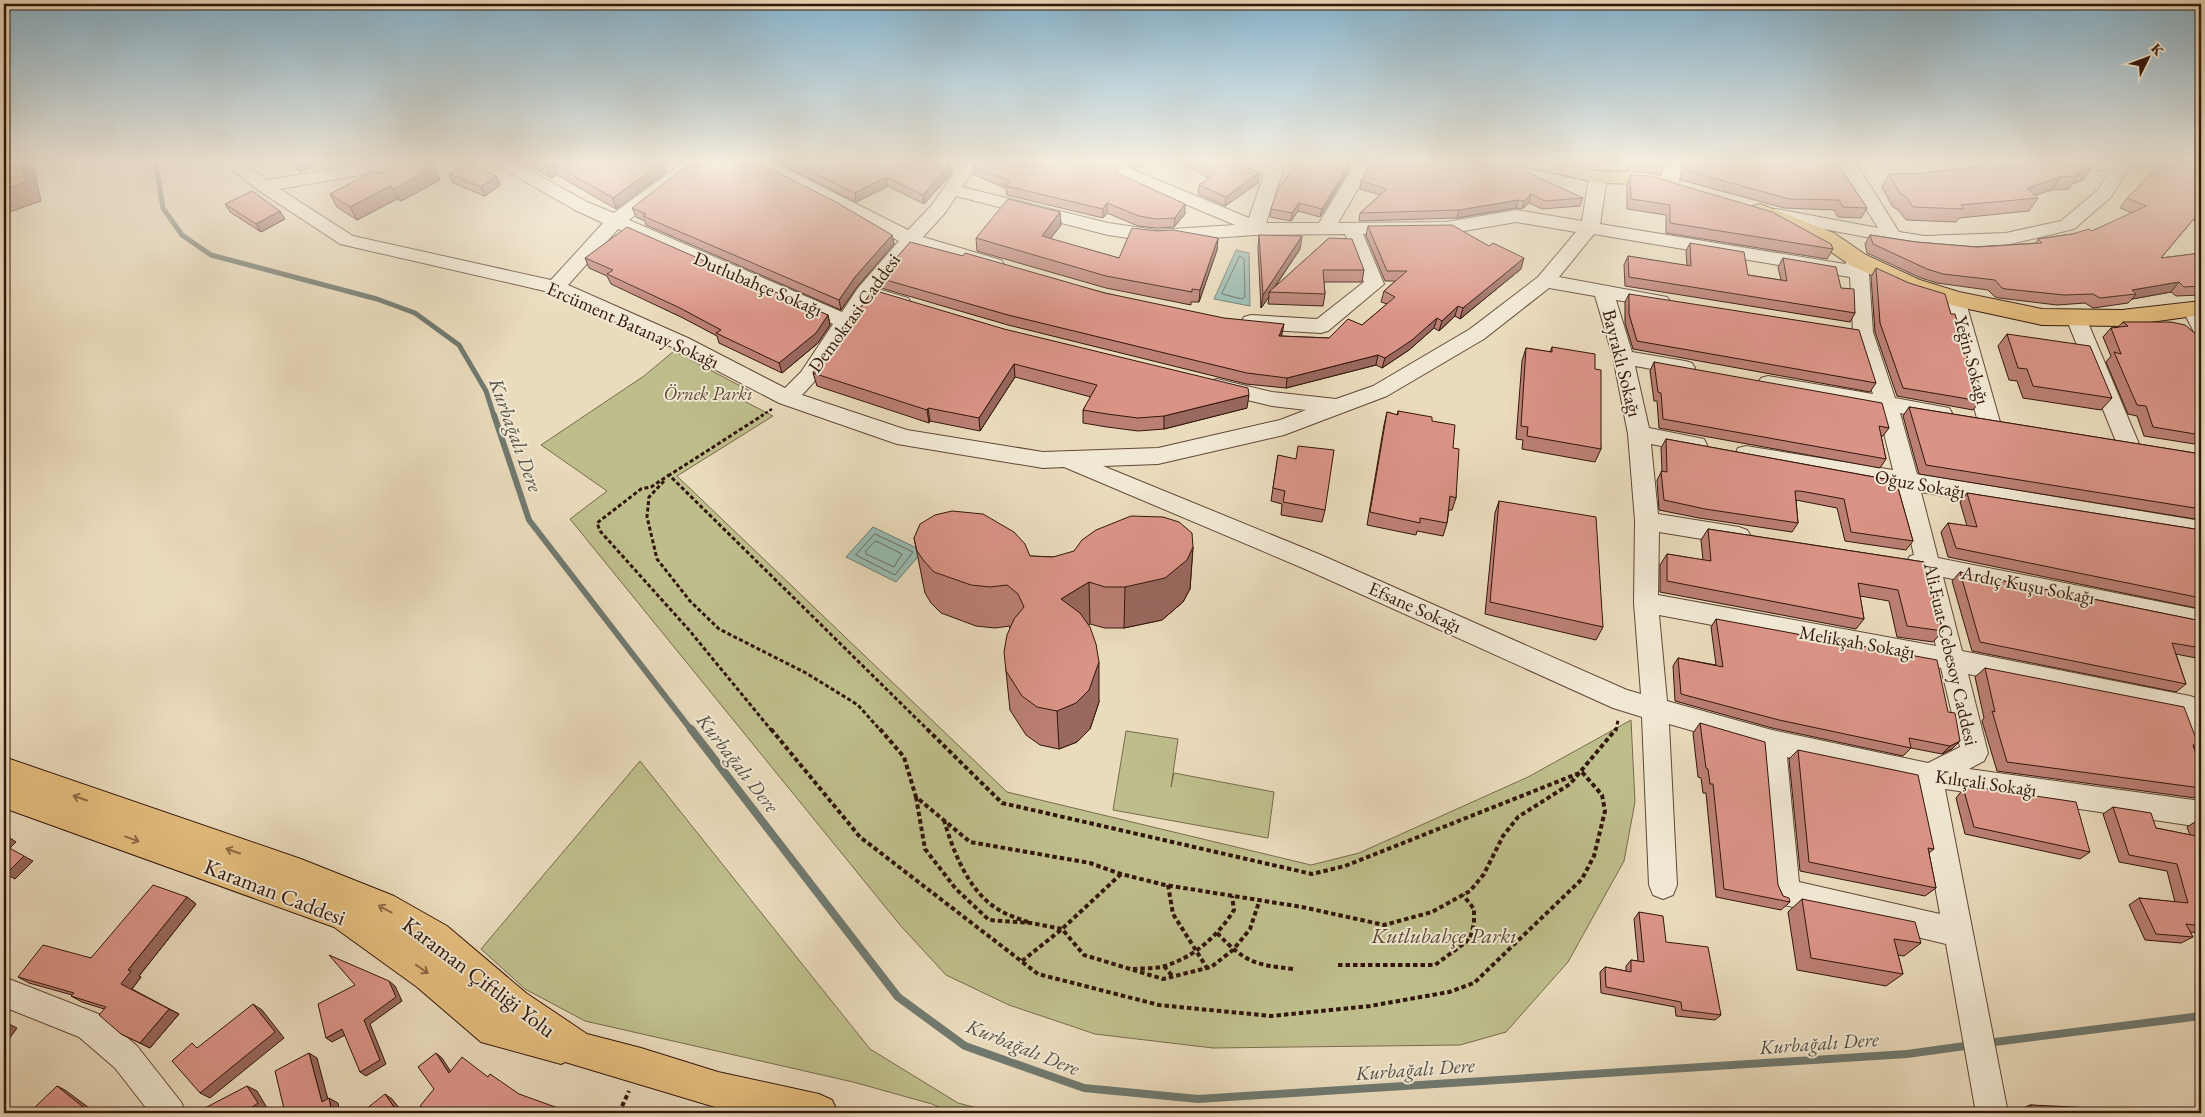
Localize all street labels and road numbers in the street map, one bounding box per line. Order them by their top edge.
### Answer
street label: Dutlubahçe Sokağı [690,246,827,323]
street label: Demokrasi Caddesi [802,248,906,378]
street label: Ercüment Batanay Sokağı [543,276,723,374]
street label: Bayraklı Sokağı [1597,307,1648,420]
street label: Yeğin Sokağı [1948,313,1996,407]
street label: Oğuz Sokağı [1873,464,1967,504]
street label: Ali Fuat Cebesoy Caddesi [1918,559,1984,748]
street label: Ardıç Kuşu Sokağı [1958,560,2097,610]
street label: Efsane Sokağı [1365,575,1466,639]
street label: Melikşah Sokağı [1797,620,1917,665]
street label: Kılıçali Sokağı [1934,764,2039,803]
street label: Karaman Caddesi [200,852,350,932]
street label: Karaman Çiftliği Yolu [397,910,562,1044]

